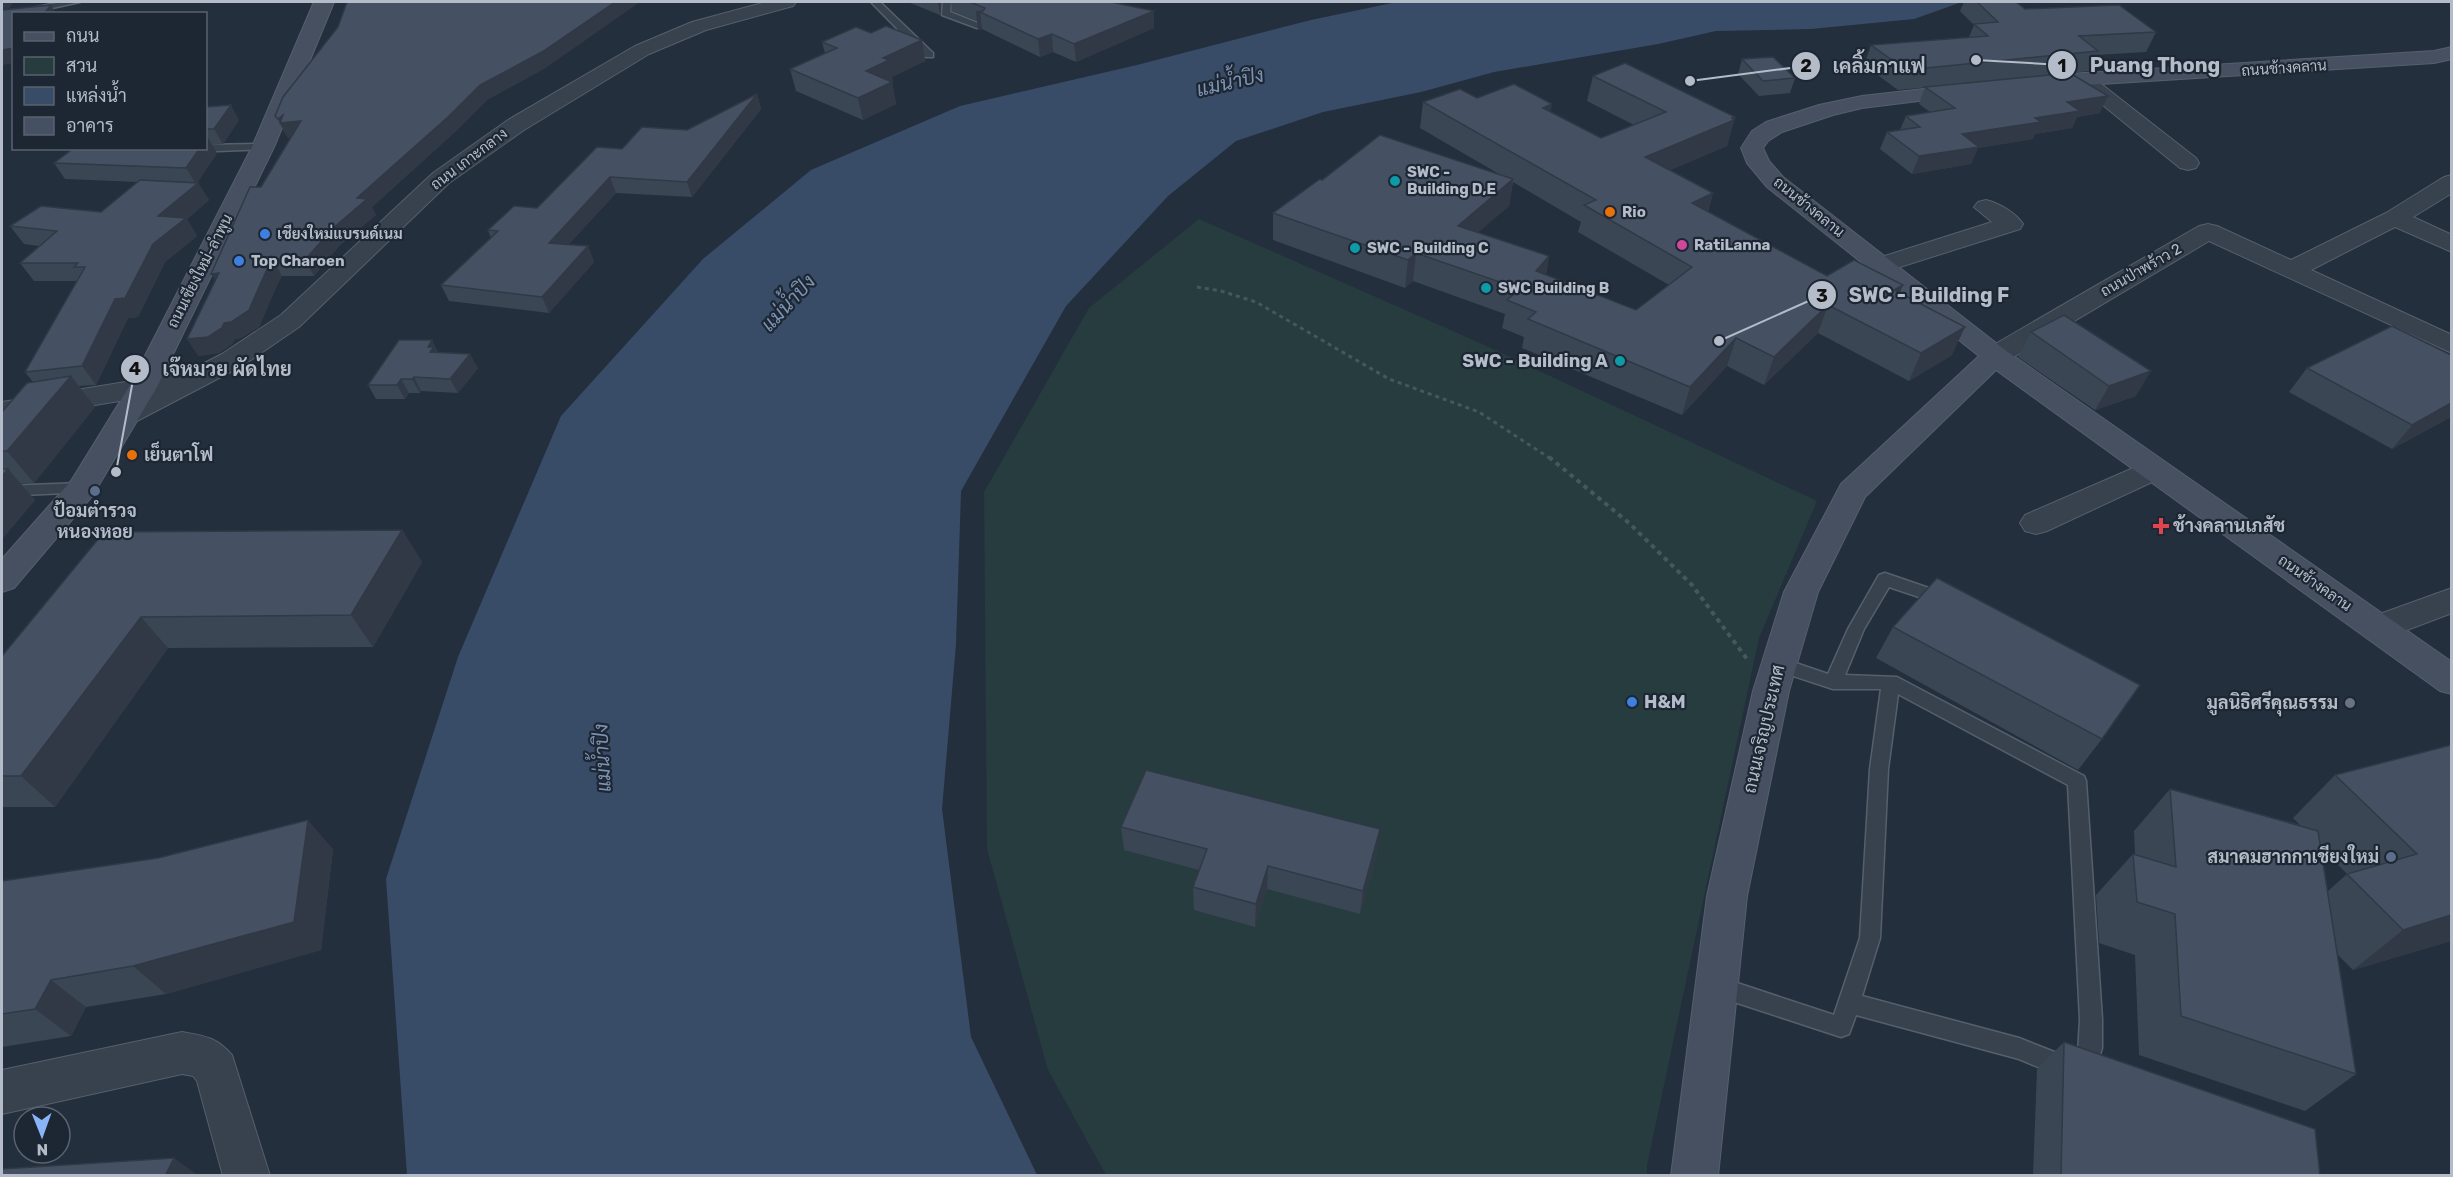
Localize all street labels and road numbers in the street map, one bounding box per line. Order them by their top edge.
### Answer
street label: ถนนช้างคลาน [2241,55,2327,80]
street label: ถนน เกาะกลาง [427,124,511,194]
street label: ถนนช้างคลาน [1770,172,1849,241]
street label: ถนนเชียงใหม่-ลำพูน [163,211,237,331]
street label: ถนนป่าพร้าว 2 [2097,239,2185,300]
street label: ถนนช้างคลาน [2275,550,2356,615]
street label: ถนนเจริญประเทศ [1739,663,1789,795]

